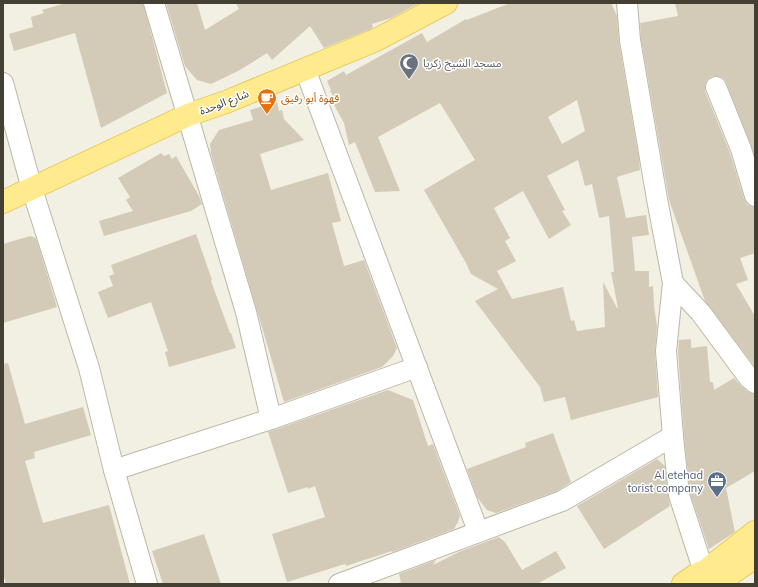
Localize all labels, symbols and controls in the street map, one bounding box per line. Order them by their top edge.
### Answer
mosque icon: مسجد الشيخ زكريا [398,52,420,80]
place label: مسجد الشيخ زكريا [423,56,502,71]
street label: شارع الوحدة [197,86,251,119]
cafe icon: قهوة أبو رفيق [256,87,278,115]
place label: قهوة أبو رفيق [281,91,339,105]
place label: Al etehad torist company [627,468,703,495]
office icon: Al etehad torist company [706,470,728,498]

